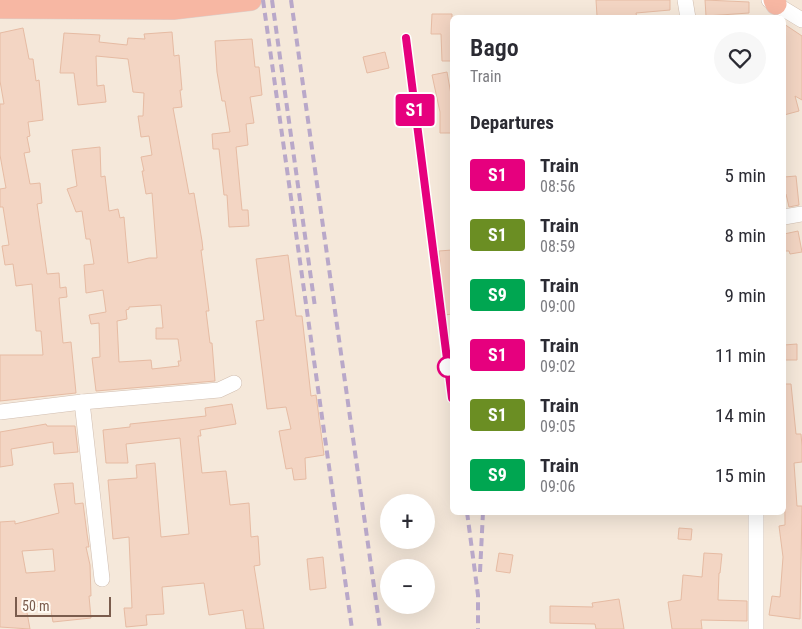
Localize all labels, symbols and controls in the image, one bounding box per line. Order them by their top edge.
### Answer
button: heart [714,32,766,84]
text: Bago [470,34,519,62]
text: Train [470,67,501,86]
line badge: S1 [392,94,438,126]
text: S1 [406,99,424,120]
text: Departures [470,111,554,134]
text: Train [540,154,579,177]
text: S1 [488,164,507,185]
text: 5 min [724,164,766,187]
text: 08:56 [540,177,575,196]
text: Train [540,214,579,237]
text: S1 [488,224,507,245]
text: 8 min [724,224,766,247]
text: 08:59 [540,237,575,256]
text: Train [540,274,579,297]
text: S9 [488,284,507,305]
text: 9 min [724,284,766,307]
text: 09:00 [540,297,575,316]
text: Train [540,334,579,357]
text: S1 [488,344,507,365]
text: 11 min [715,344,766,367]
unlabelled marker [437,356,459,378]
text: 09:02 [540,357,575,376]
text: Train [540,394,579,417]
text: S1 [488,404,507,425]
text: 14 min [715,404,766,427]
text: 09:05 [540,417,575,436]
text: Train [540,454,579,477]
text: S9 [488,464,507,485]
text: 15 min [715,464,766,487]
text: 09:06 [540,477,575,496]
map controls [380,494,435,614]
button: + [380,494,435,549]
button: − [380,559,435,614]
scale bar [15,594,111,617]
text: 50 m [22,598,50,614]

